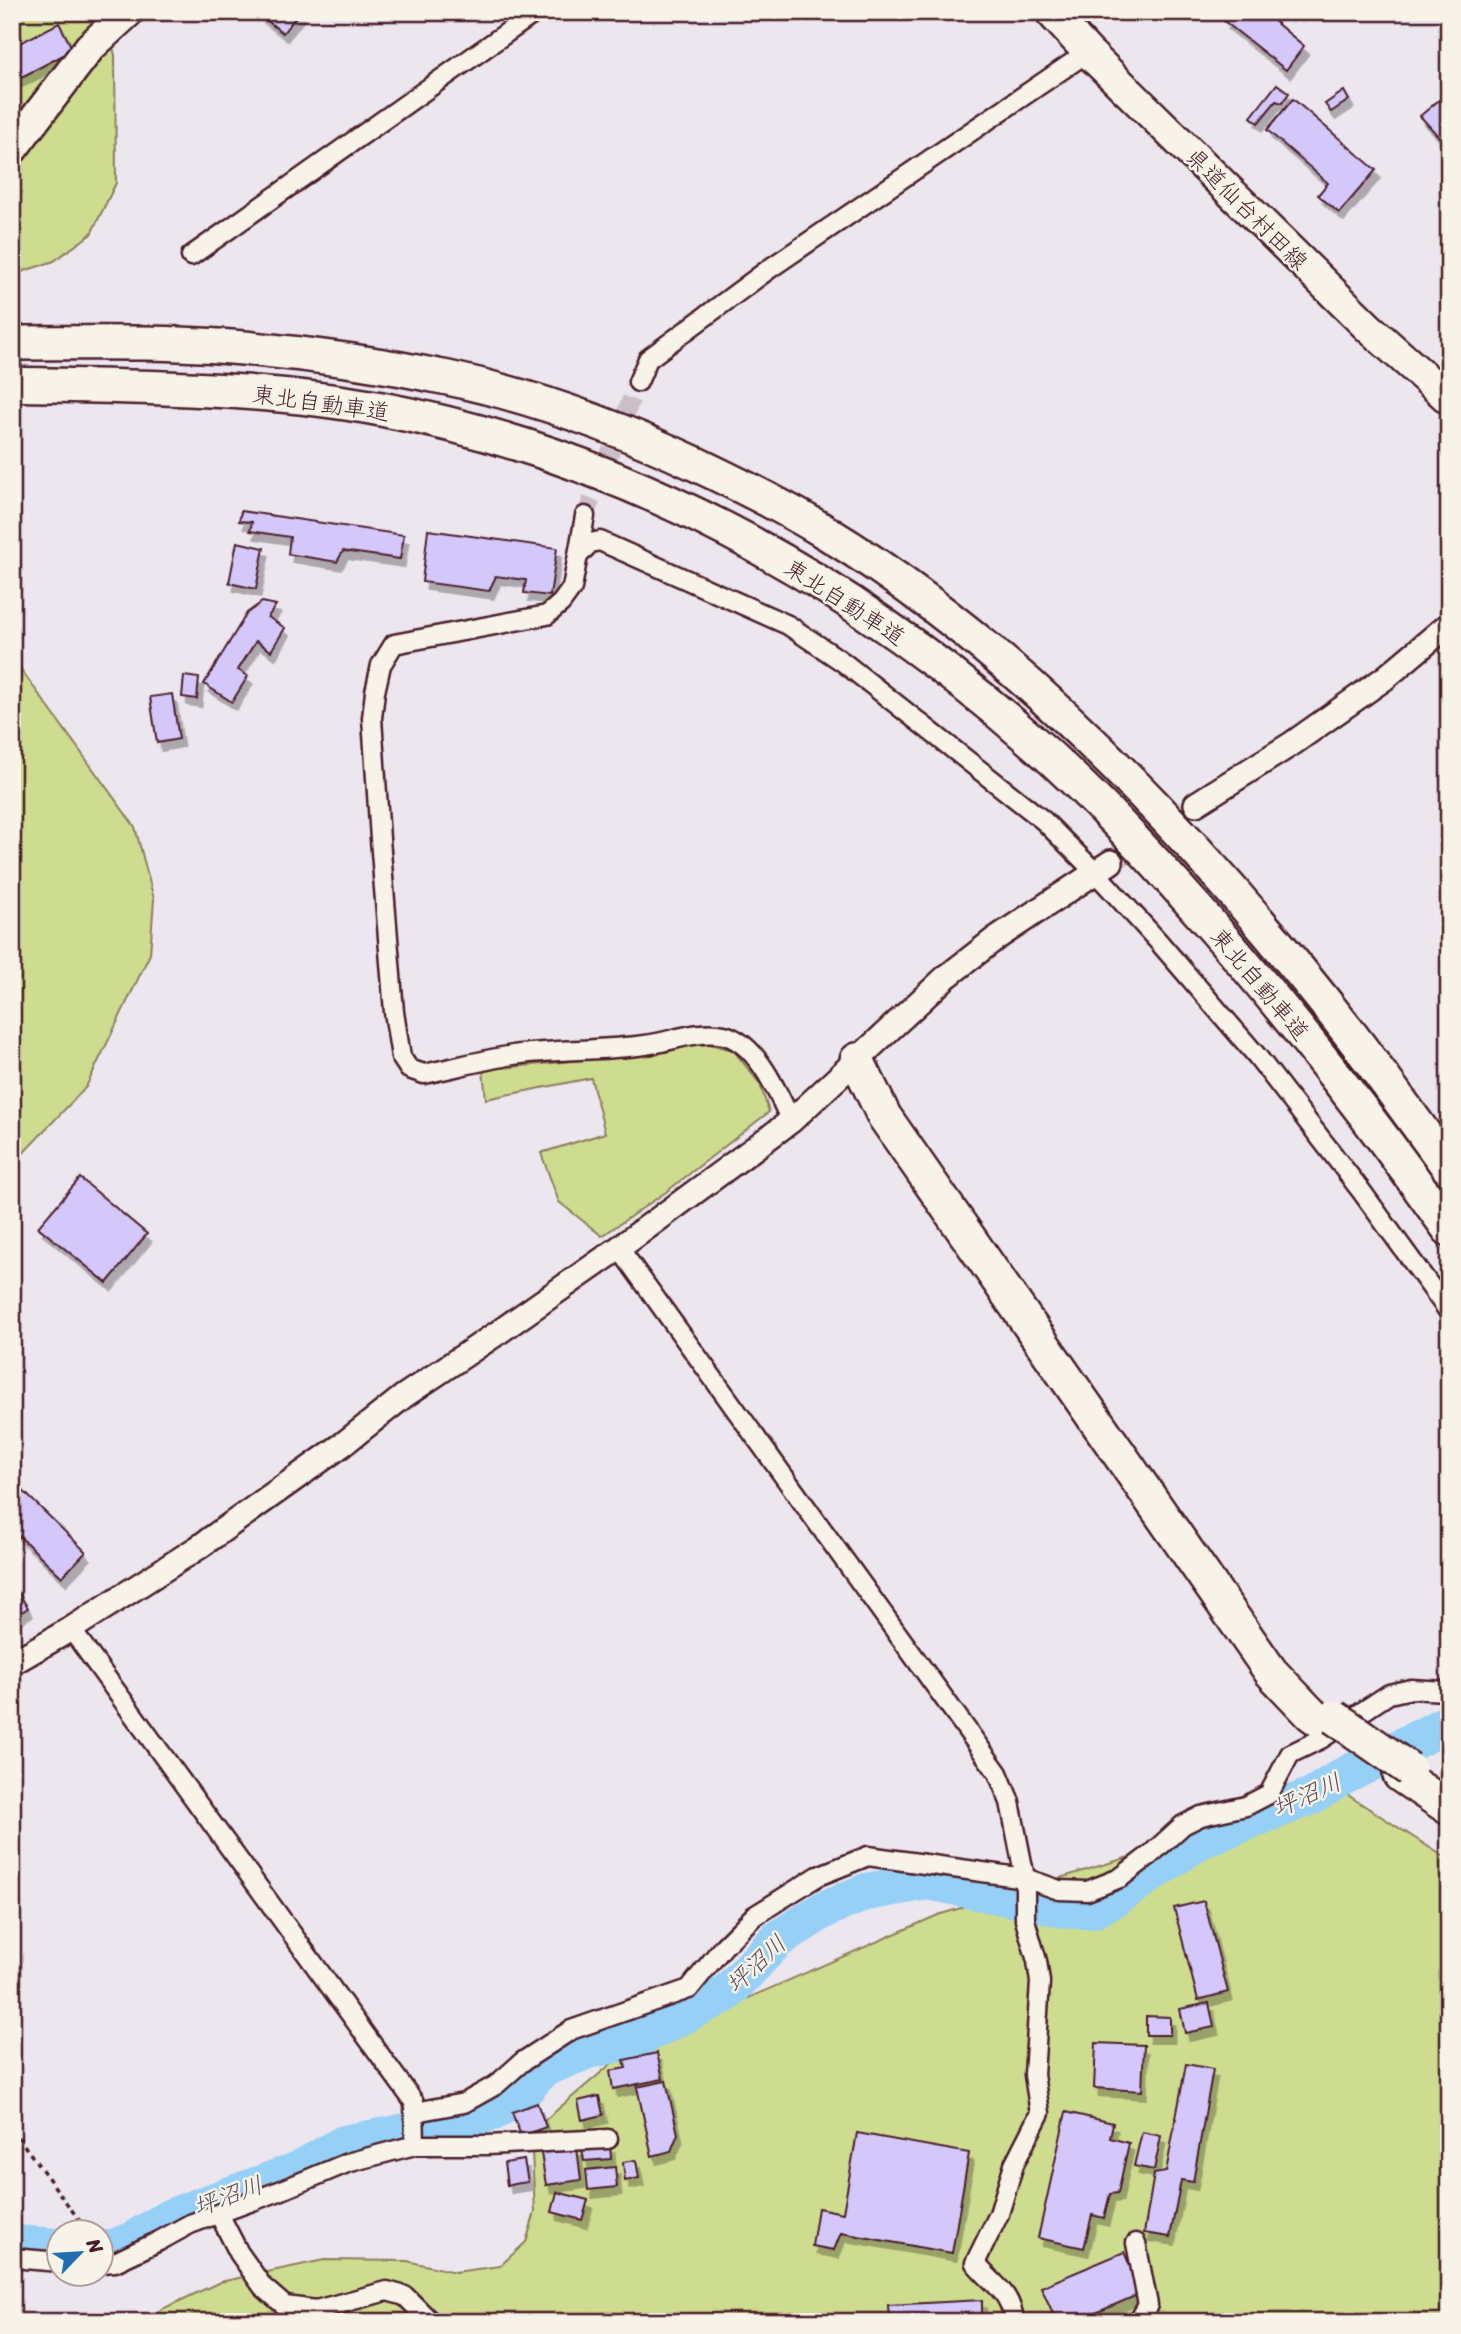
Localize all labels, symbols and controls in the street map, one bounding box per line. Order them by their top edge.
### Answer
street label: 県道仙台村田線 [1175,138,1318,281]
street label: 東北自動車道 [250,374,392,433]
street label: 東北自動車道 [776,548,914,657]
street label: 東北自動車道 [1200,918,1320,1050]
water label: 坪沼川 [1266,1761,1348,1829]
water label: 坪沼川 [715,1924,797,2004]
water label: 坪沼川 [187,2164,269,2228]
north arrow [46,2218,116,2288]
text: N [77,2232,113,2260]

